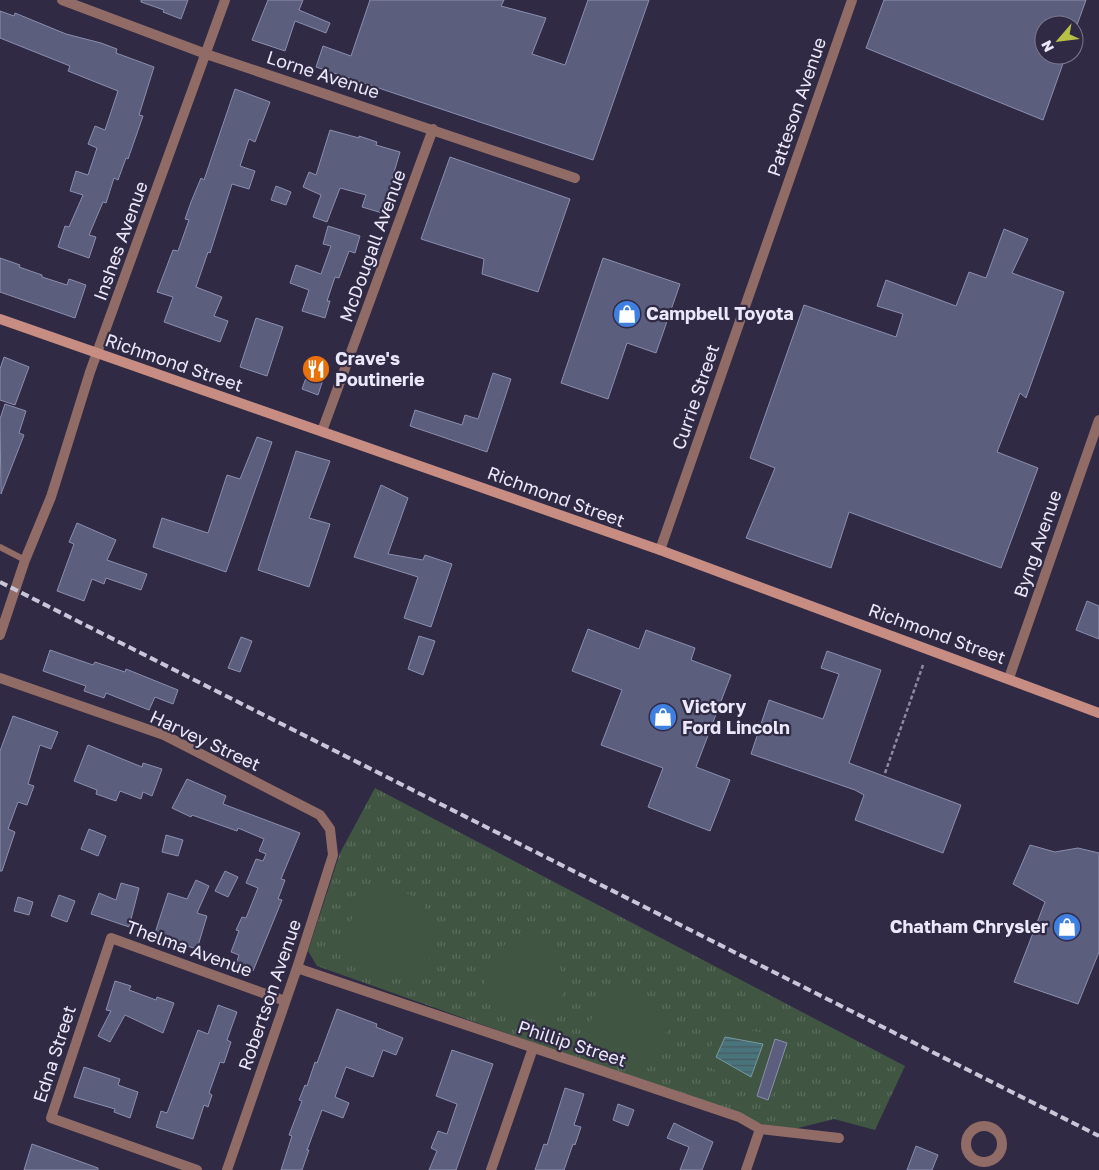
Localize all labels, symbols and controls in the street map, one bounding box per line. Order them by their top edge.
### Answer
north arrow [1034,15,1084,65]
street label: Patteson Avenue [762,34,830,179]
text: N [1037,38,1057,55]
street label: Lorne Avenue [264,45,383,103]
street label: McDougall Avenue [334,167,410,325]
street label: Inshes Avenue [88,178,152,303]
shop icon: Campbell Toyota [612,299,642,329]
place label: Campbell Toyota [646,302,794,324]
street label: Richmond Street [102,328,246,396]
street label: Currie Street [667,341,723,452]
place label: Crave's Poutinerie [335,347,425,390]
restaurant icon: Crave's Poutinerie [301,354,331,384]
street label: Richmond Street [485,461,628,531]
street label: Byng Avenue [1008,487,1066,600]
street label: Richmond Street [866,598,1009,668]
place label: Victory Ford Lincoln [682,695,790,738]
shop icon: Victory Ford Lincoln [648,702,678,732]
street label: Harvey Street [147,705,264,775]
shop icon: Chatham Chrysler [1052,912,1082,942]
street label: Thelma Avenue [123,915,255,981]
place label: Chatham Chrysler [890,915,1048,937]
street label: Robertson Avenue [233,916,305,1073]
street label: Edna Street [28,1002,80,1105]
street label: Phillip Street [515,1015,629,1071]

